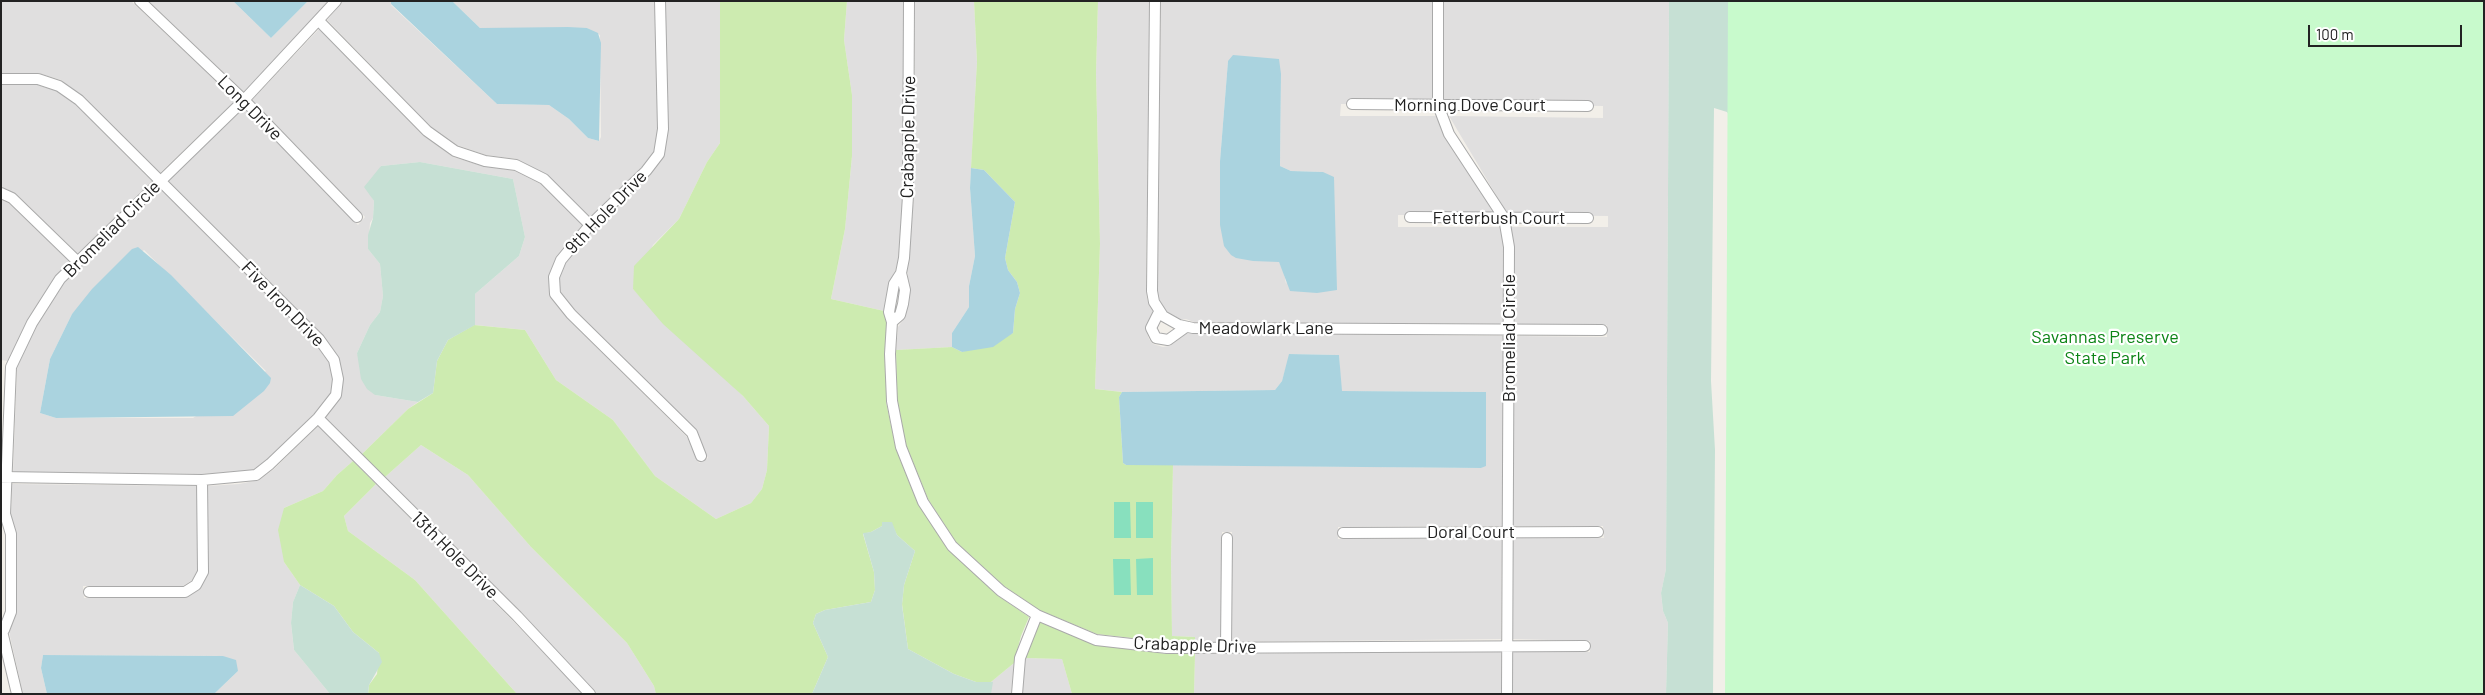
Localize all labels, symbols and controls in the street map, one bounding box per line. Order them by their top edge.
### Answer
scale bar [2310,15,2464,47]
text: 100 m [2316,25,2354,43]
street label: Long Drive [213,71,287,145]
street label: Crabapple Drive [896,75,920,199]
street label: Morning Dove Court [1394,94,1546,116]
street label: 9th Hole Drive [561,166,651,258]
street label: Bromeliad Circle [59,176,165,282]
street label: Fetterbush Court [1432,207,1566,229]
street label: Five Iron Drive [237,257,329,351]
street label: Bromeliad Circle [1498,274,1520,402]
street label: Meadowlark Lane [1199,317,1333,339]
park label: Savannas Preserve State Park [2031,326,2179,368]
street label: 13th Hole Drive [407,507,503,603]
street label: Doral Court [1427,521,1515,543]
street label: Crabapple Drive [1133,632,1257,658]

